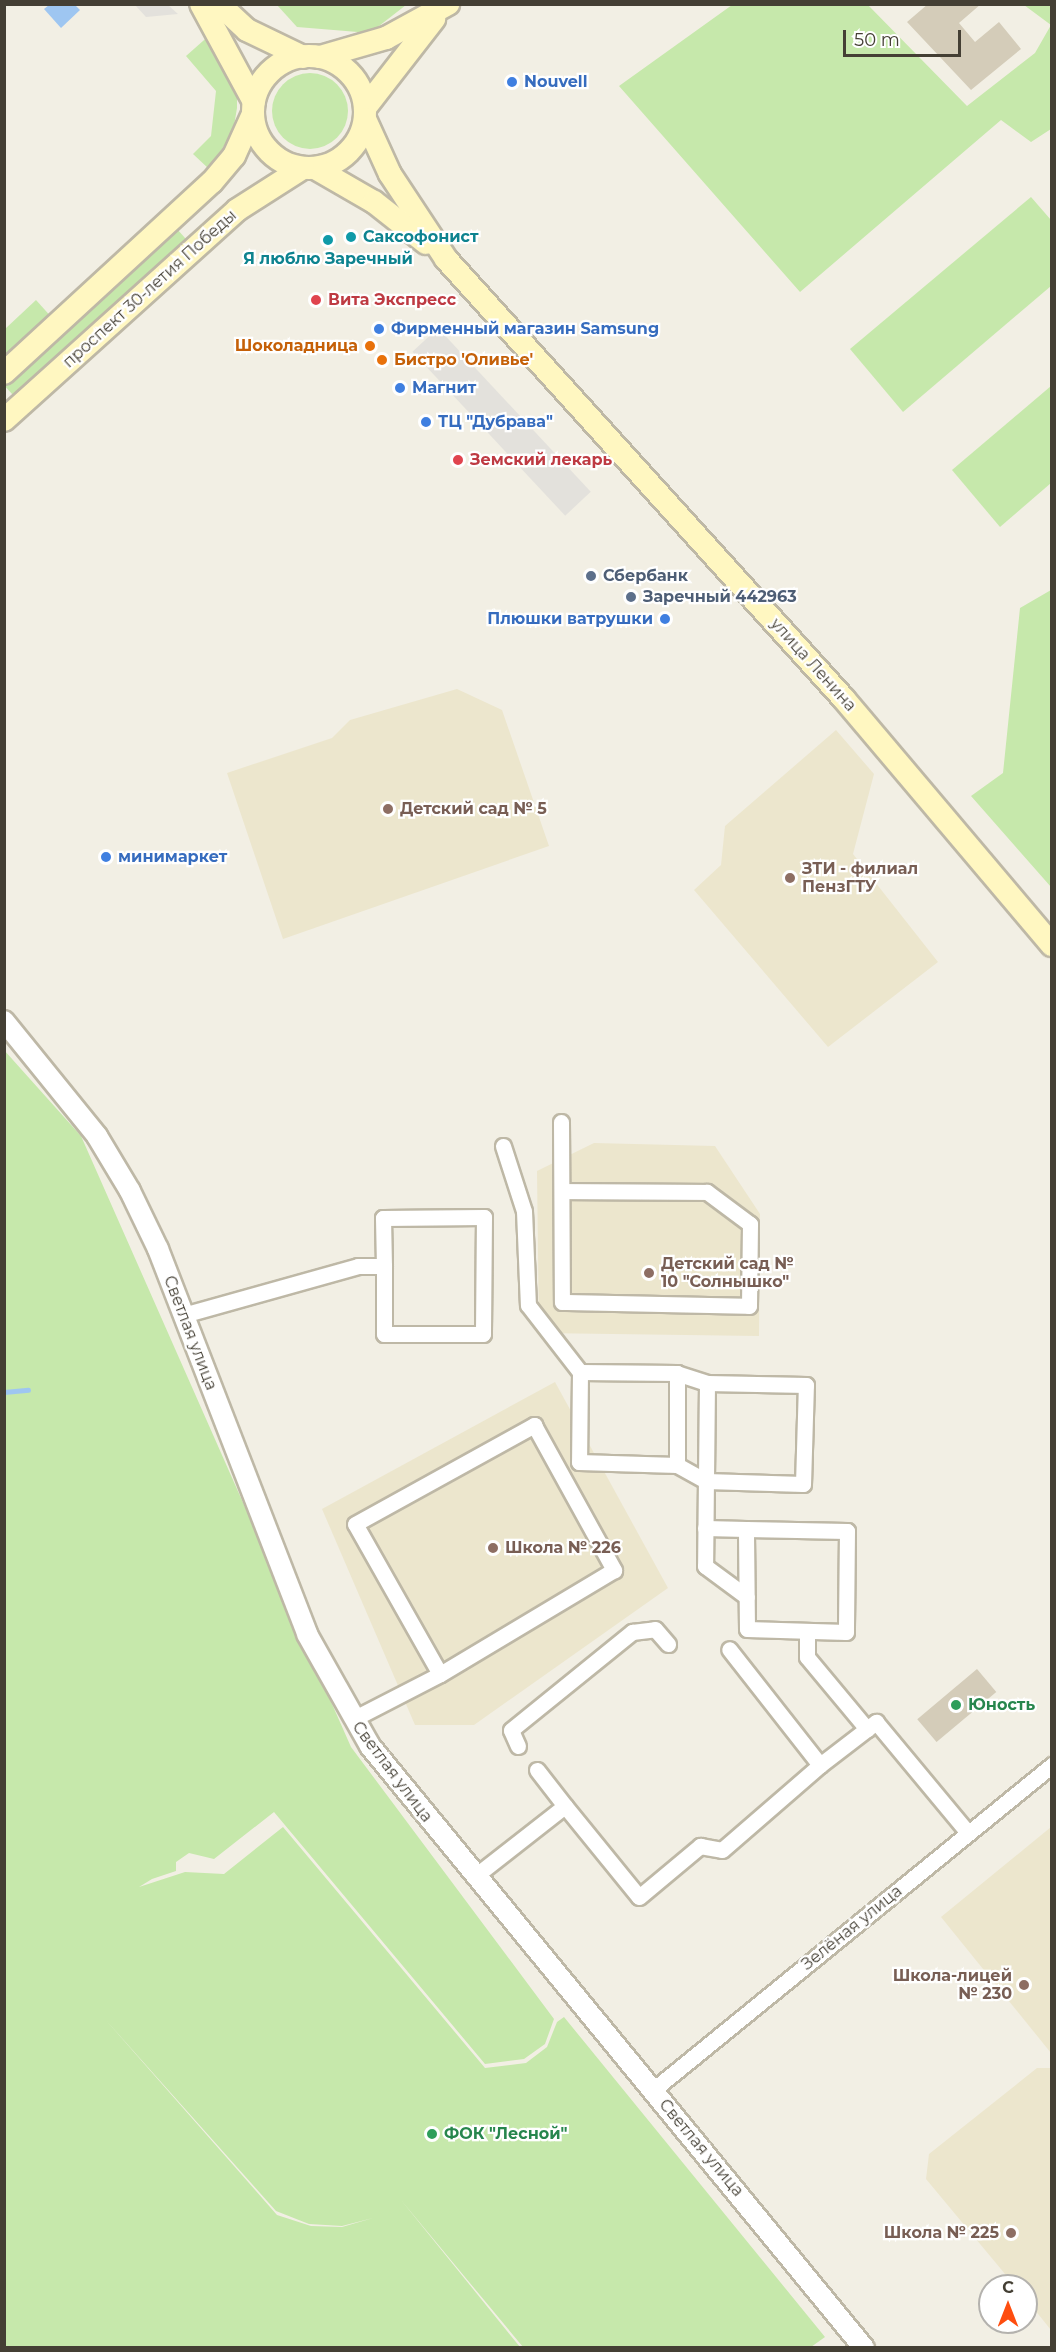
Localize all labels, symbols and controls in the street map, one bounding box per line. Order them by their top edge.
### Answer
scale bar [846,18,964,56]
text: 50 m [854,29,900,51]
place label: Nouvell [524,72,587,92]
marker: Nouvell [505,75,519,89]
street label: проспект 30-летия Победы [59,206,241,372]
place label: Саксофонист [363,227,479,247]
marker: Саксофонист [344,230,358,244]
marker: Я люблю Заречный [321,233,335,247]
place label: Я люблю Заречный [243,249,413,269]
place label: Вита Экспресс [328,290,456,310]
marker: Вита Экспресс [309,293,323,307]
place label: Фирменный магазин Samsung [391,319,659,339]
marker: Фирменный магазин Samsung [372,322,386,336]
place label: Шоколадница [235,336,358,356]
marker: Шоколадница [363,339,377,353]
place label: Бистро 'Оливье' [394,350,533,370]
marker: Бистро 'Оливье' [375,353,389,367]
place label: Магнит [412,378,476,398]
marker: Магнит [393,381,407,395]
place label: ТЦ "Дубрава" [438,412,553,432]
marker: ТЦ "Дубрава" [419,415,433,429]
place label: Земский лекарь [470,450,612,470]
marker: Земский лекарь [451,453,465,467]
place label: Сбербанк [603,566,688,586]
marker: Сбербанк [584,569,598,583]
place label: Заречный 442963 [643,587,797,607]
marker: Заречный 442963 [624,590,638,604]
place label: Плюшки ватрушки [487,609,653,629]
marker: Плюшки ватрушки [658,612,672,626]
street label: улица Ленина [766,615,860,715]
place label: Детский сад № 5 [400,799,547,819]
marker: Детский сад № 5 [381,802,395,816]
place label: минимаркет [118,847,227,867]
marker: минимаркет [99,850,113,864]
place label: ЗТИ - филиал ПензГТУ [802,859,918,897]
marker: ЗТИ - филиал ПензГТУ [783,871,797,885]
place label: Детский сад № 10 "Солнышко" [661,1254,794,1292]
marker: Детский сад № 10 "Солнышко" [642,1266,656,1280]
street label: Светлая улица [159,1273,221,1393]
place label: Школа № 226 [505,1538,621,1558]
marker: Школа № 226 [486,1541,500,1555]
place label: Юность [968,1695,1035,1715]
marker: Юность [949,1698,963,1712]
street label: Светлая улица [348,1718,436,1826]
street label: Зелёная улица [798,1882,906,1974]
place label: Школа-лицей № 230 [893,1966,1012,2004]
marker: Школа-лицей № 230 [1017,1978,1031,1992]
street label: Светлая улица [655,2095,747,2201]
place label: ФОК "Лесной" [444,2124,568,2144]
marker: ФОК "Лесной" [425,2127,439,2141]
place label: Школа № 225 [884,2223,999,2243]
marker: Школа № 225 [1004,2226,1018,2240]
north arrow [978,2274,1038,2334]
text: С [1002,2278,1014,2297]

